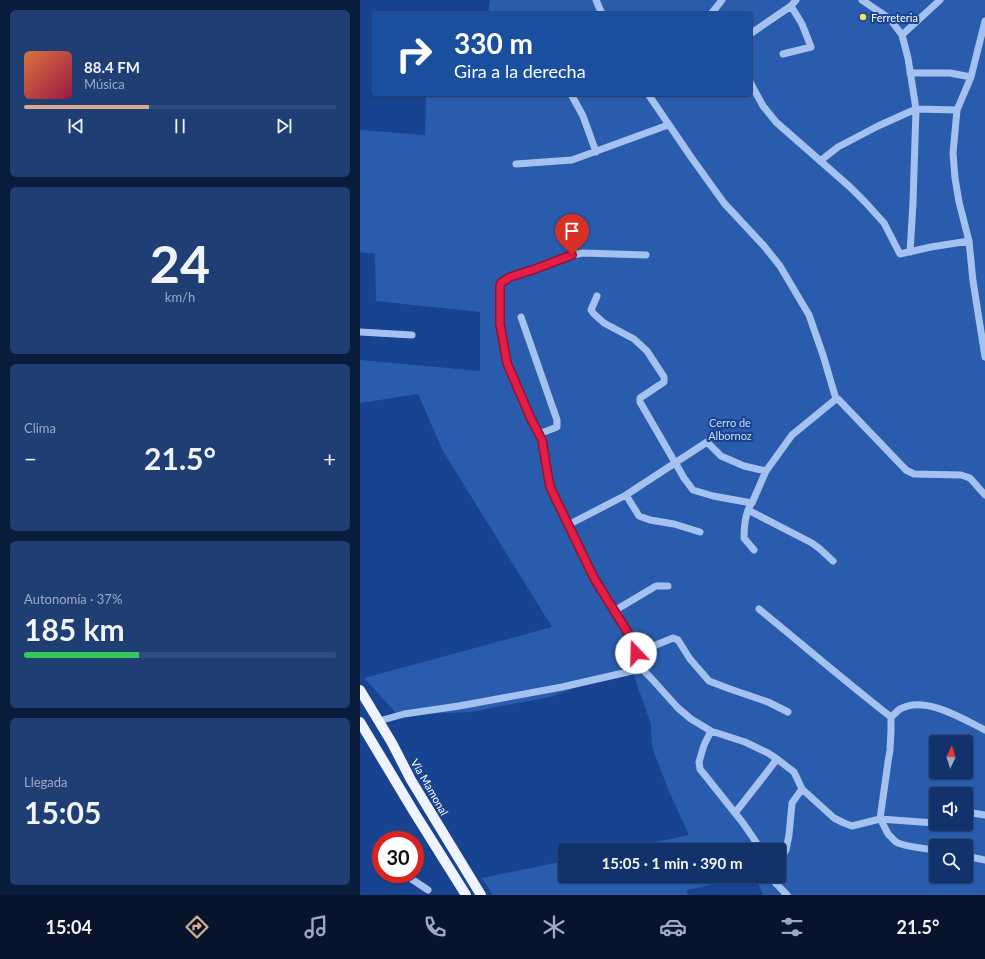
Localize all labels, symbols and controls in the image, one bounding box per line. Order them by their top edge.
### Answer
place label: Ferreteria [871,11,918,24]
marker: Ferreteria [858,12,868,22]
text: 330 m [454,26,533,60]
icon: right [388,28,440,80]
text: 88.4 FM [84,58,140,76]
text: Gira a la derecha [454,60,586,82]
text: Música [84,76,125,92]
icon: previous [65,115,87,137]
icon: pause [169,115,191,137]
icon: next [273,115,295,137]
pin [555,214,589,255]
icon: arrive [561,220,583,242]
text: 24 [150,232,210,294]
text: km/h [165,289,195,305]
park label: Cerro de Albornoz [708,416,752,442]
text: Clima [24,420,56,436]
text: 21.5° [144,440,216,476]
text: − [24,445,37,472]
text: + [323,445,336,472]
text: Autonomía · 37% [24,591,122,607]
text: 185 km [24,611,125,647]
position arrow [615,632,657,674]
north arrow [929,735,973,779]
map controls [929,735,973,883]
street label: Vía Mamonal [409,756,451,818]
text: Llegada [24,774,68,790]
button: sound [929,787,973,831]
text: 15:05 [24,794,101,830]
speed limit sign: 30 [372,831,424,883]
button: search [929,839,973,883]
text: 15:05 · 1 min · 390 m [602,854,742,872]
icon: directions [183,913,211,941]
icon: music [302,913,330,941]
icon: phone [421,913,449,941]
icon: climate [540,913,568,941]
icon: car [659,913,687,941]
icon: filters [778,913,806,941]
text: 15:04 [45,916,92,938]
text: 21.5° [896,916,940,938]

